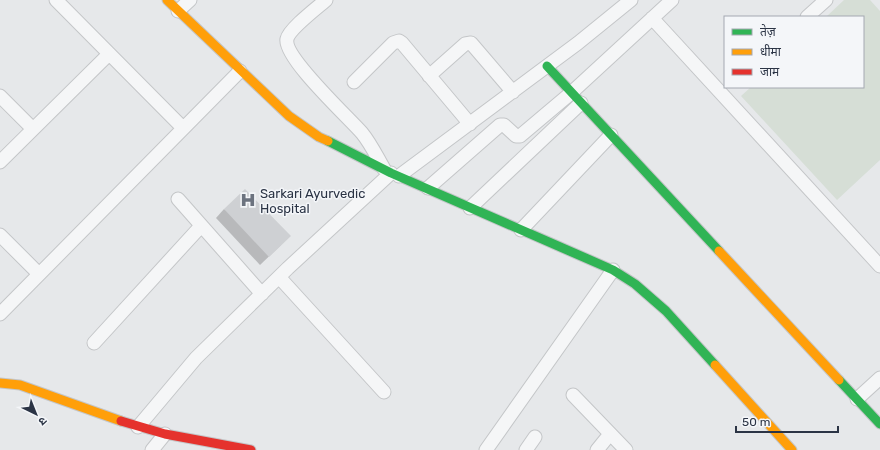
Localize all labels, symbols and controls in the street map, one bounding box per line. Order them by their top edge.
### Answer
legend [724,16,864,88]
text: तेज़ [760,24,777,39]
text: धीमा [760,44,782,59]
text: जाम [760,65,780,79]
place label: Sarkari Ayurvedic Hospital [260,186,365,216]
hospital icon: Sarkari Ayurvedic Hospital [239,191,257,209]
north arrow [16,394,56,434]
scale bar [736,408,838,434]
text: उ [35,414,49,428]
text: 50 m [742,415,770,429]

